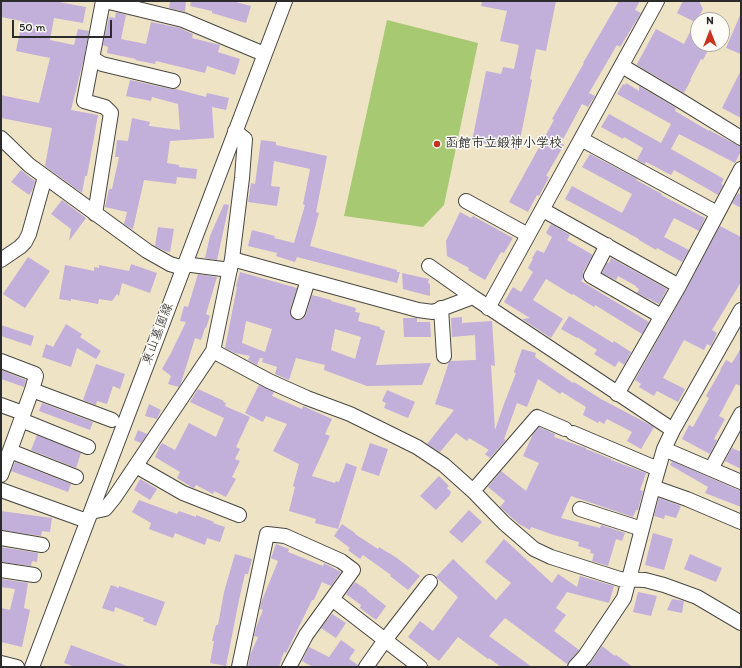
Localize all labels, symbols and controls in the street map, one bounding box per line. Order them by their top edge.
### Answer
scale bar [14,12,114,38]
north arrow [690,12,730,52]
text: N [706,14,714,27]
text: 50 m [19,20,45,34]
place label: 函館市立鍛神小学校 [445,136,562,152]
marker: 函館市立鍛神小学校 [432,139,442,149]
street label: 東山墓園線 [139,301,177,367]

